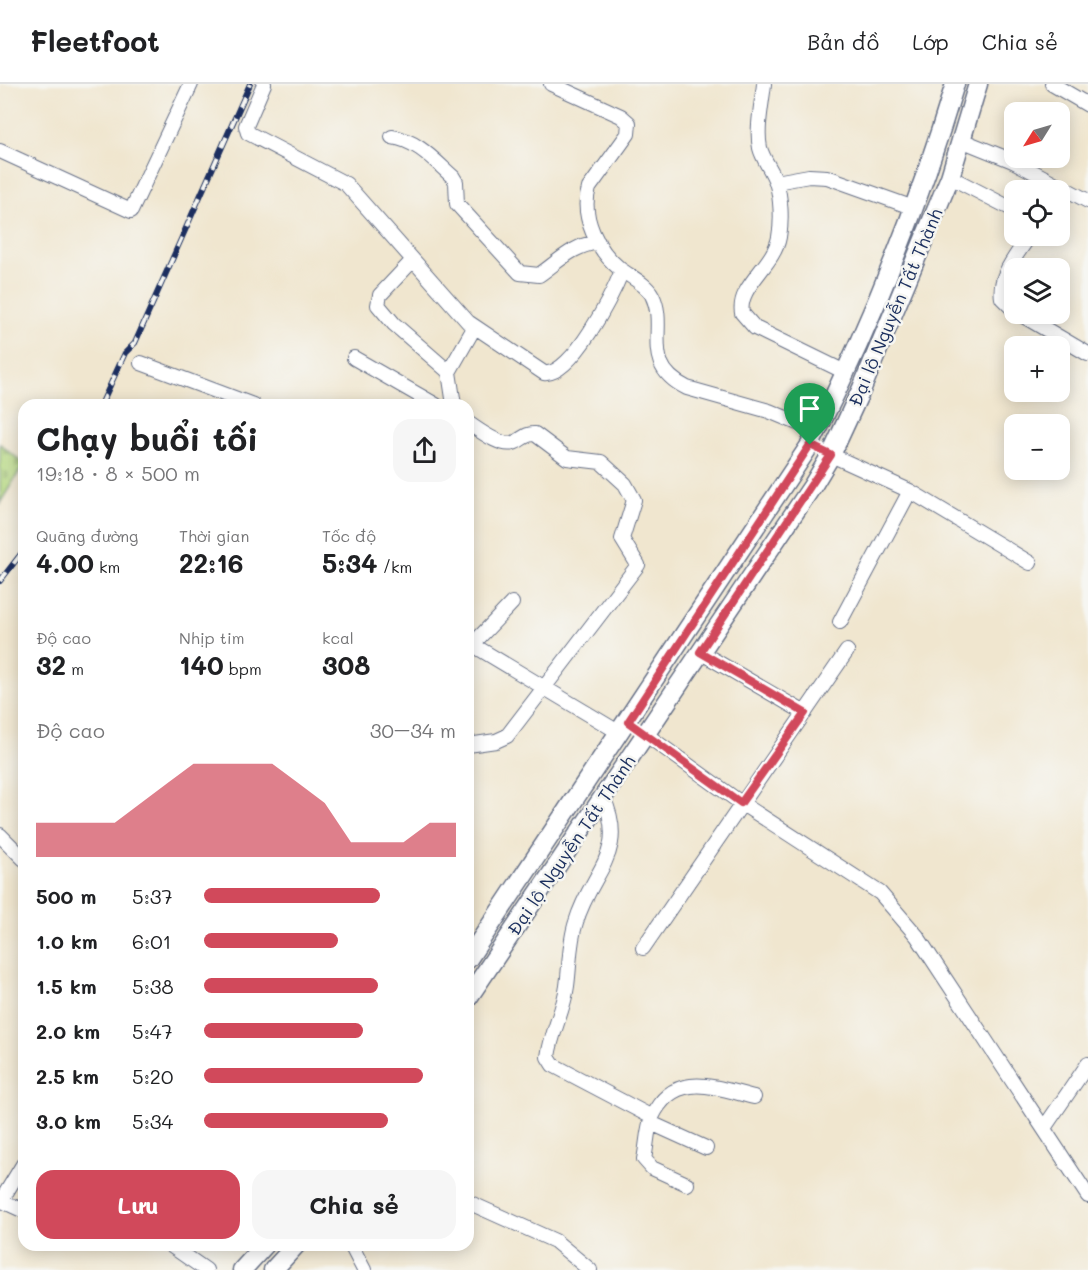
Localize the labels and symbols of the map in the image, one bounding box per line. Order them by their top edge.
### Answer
north arrow [1004,102,1070,168]
street label: Đại lộ Nguyễn Tất Thành [842,204,948,410]
pin [784,383,835,445]
street label: Đại lộ Nguyễn Tất Thành [502,750,640,940]

